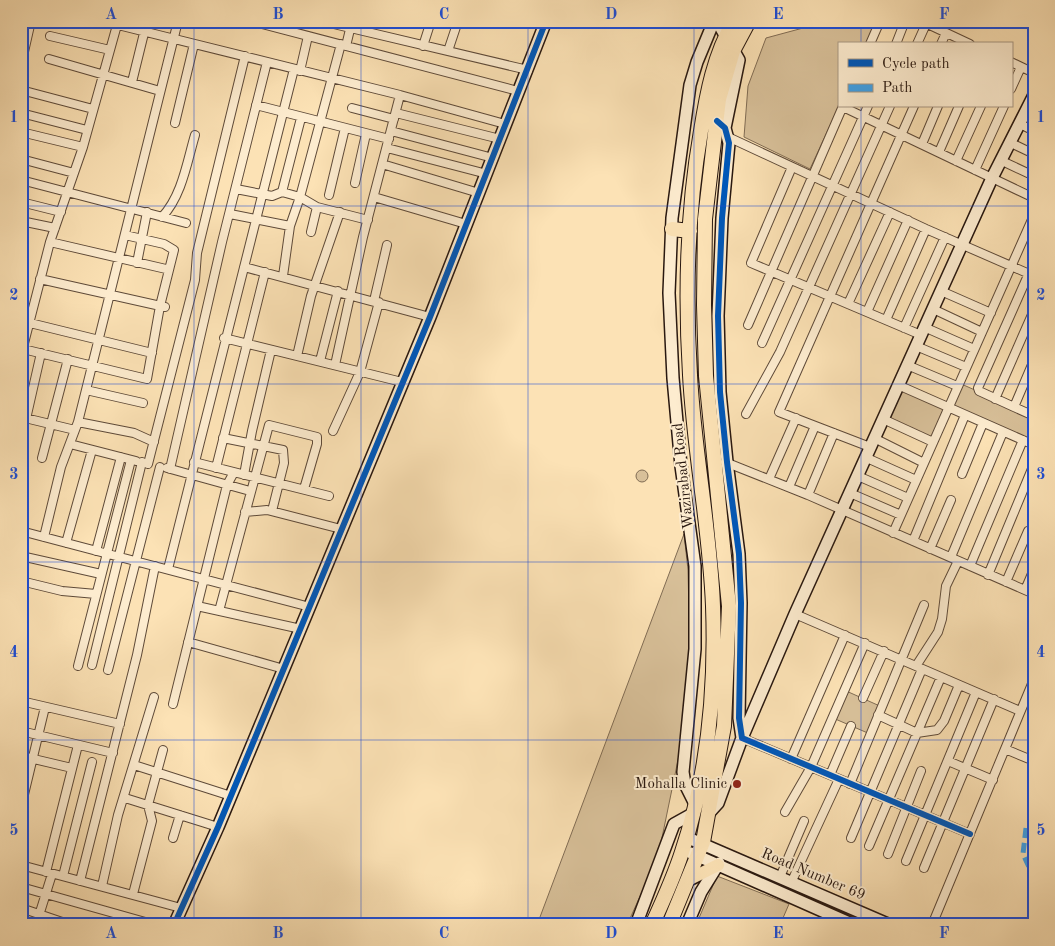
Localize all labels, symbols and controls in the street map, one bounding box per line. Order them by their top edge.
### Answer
text: A [105,7,117,23]
text: B [272,7,284,23]
text: C [439,7,449,23]
text: D [605,7,617,23]
text: E [772,7,784,23]
text: F [939,7,950,23]
legend [838,42,1012,108]
text: Cycle path [882,57,950,72]
text: Path [882,81,912,96]
text: 1 [9,110,19,126]
text: 1 [1036,110,1046,126]
text: 2 [9,288,19,304]
text: 2 [1036,288,1046,304]
street label: Wazirabad Road [671,422,697,530]
text: 3 [9,467,19,483]
text: 3 [1036,467,1046,483]
text: 4 [9,645,19,661]
text: 4 [1036,645,1046,661]
place label: Mohalla Clinic [635,777,727,792]
marker: Mohalla Clinic [731,778,743,790]
text: 5 [9,823,19,839]
text: 5 [1036,823,1046,839]
street label: Road Number 69 [759,846,867,904]
text: A [105,926,117,942]
text: B [272,926,284,942]
text: C [439,926,449,942]
text: D [605,926,617,942]
text: E [772,926,784,942]
text: F [939,926,950,942]

